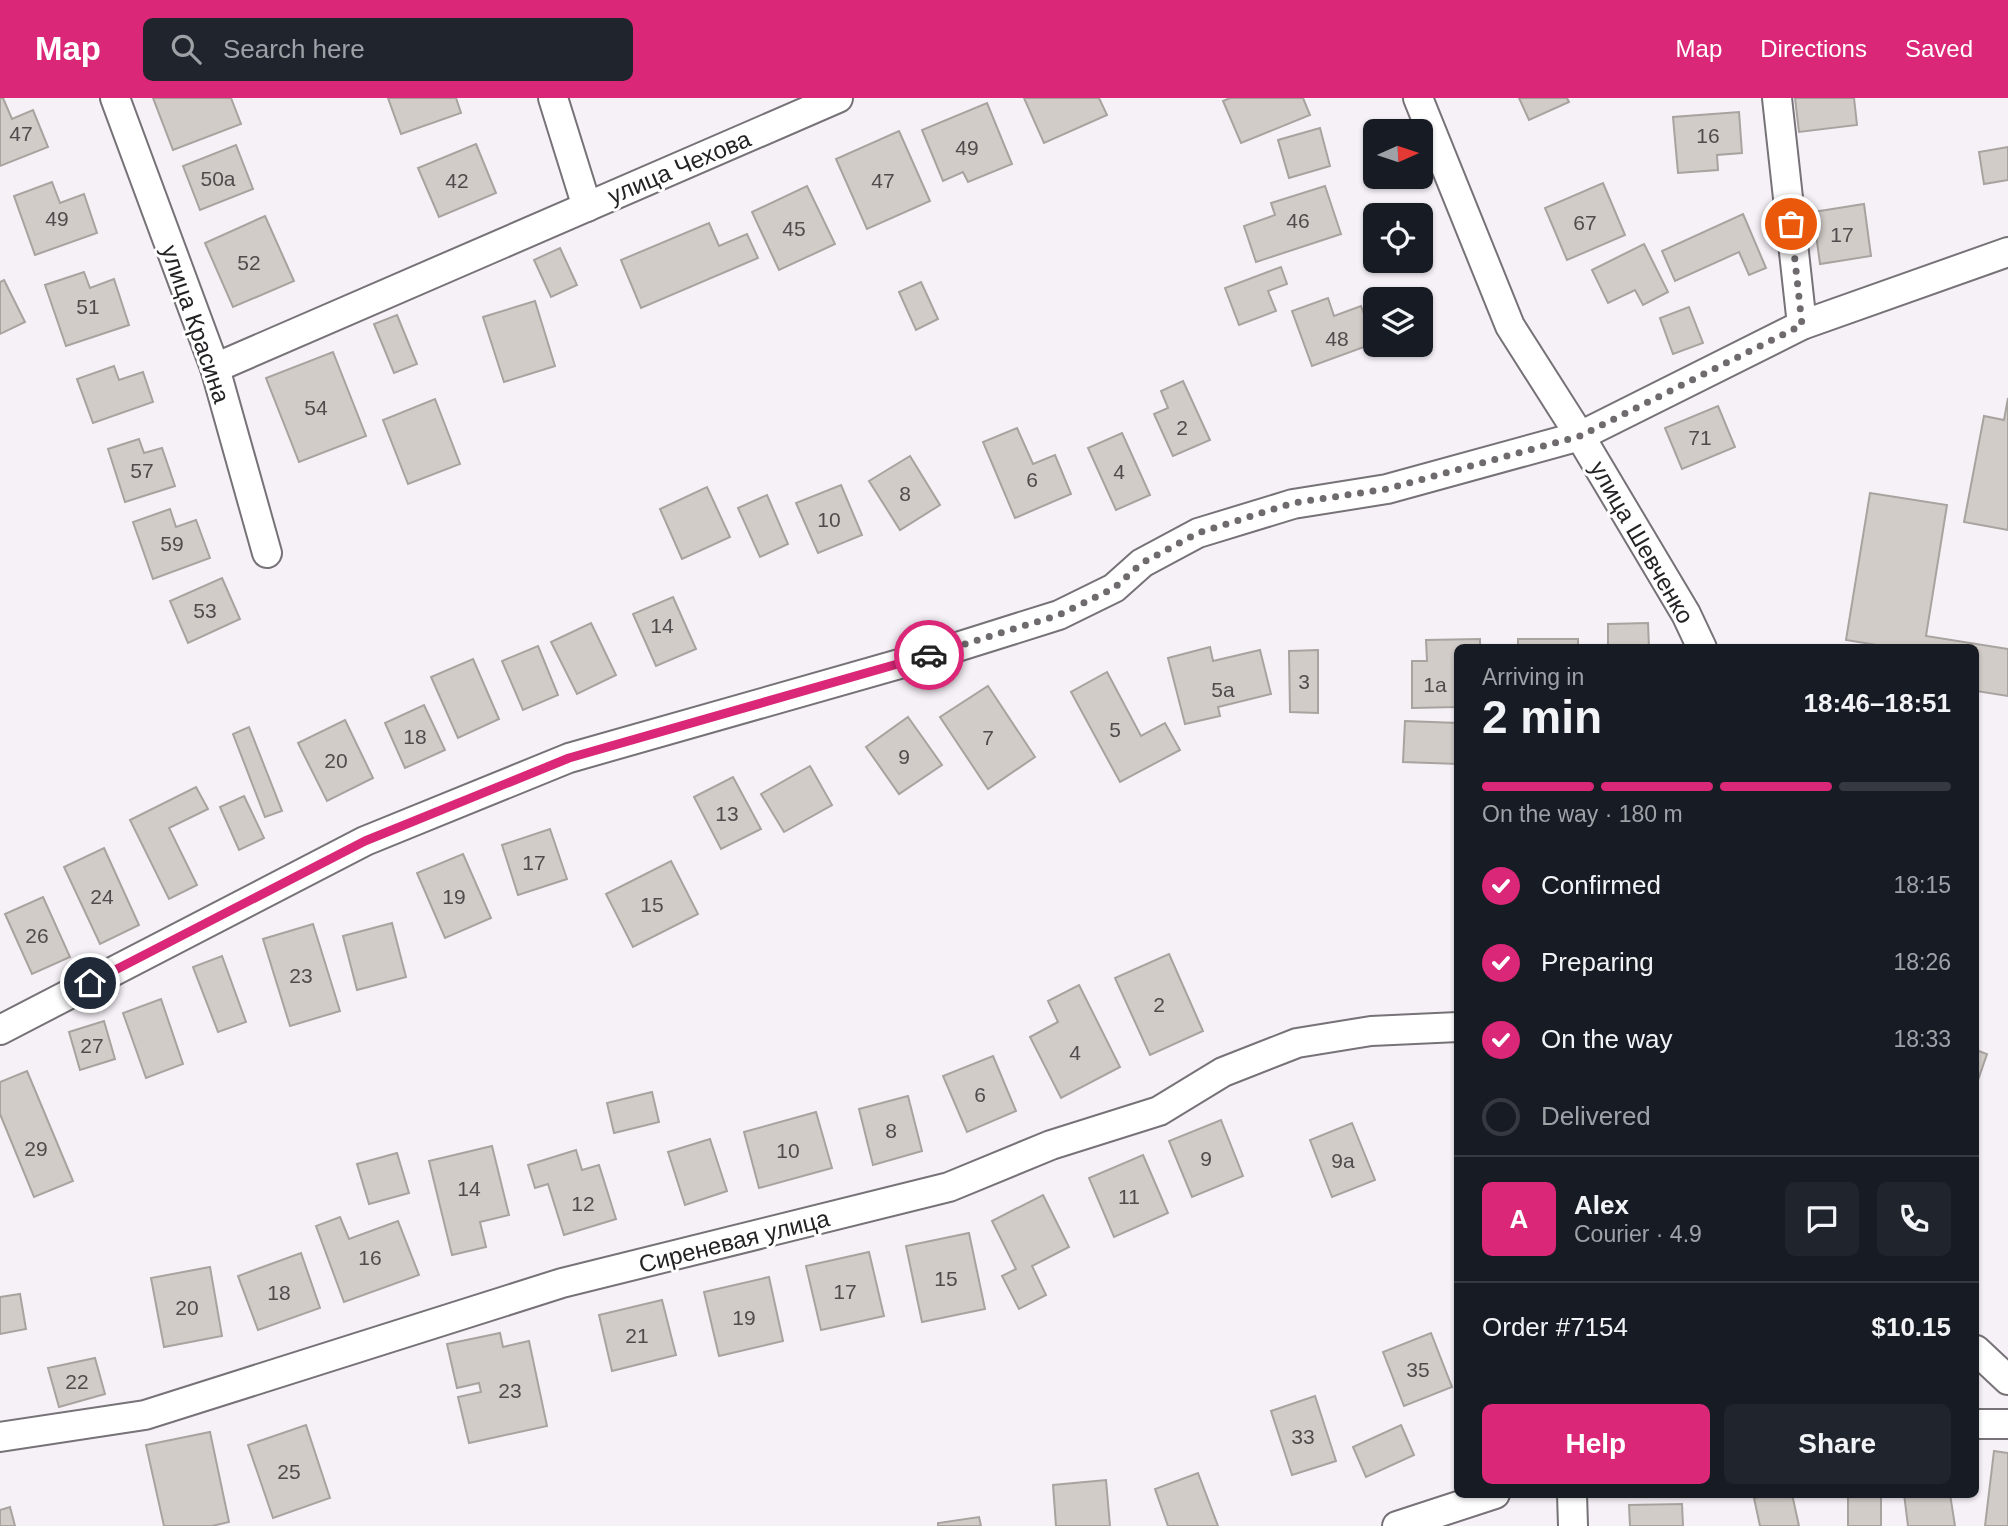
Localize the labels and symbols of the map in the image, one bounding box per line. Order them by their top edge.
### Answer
north arrow [1363,119,1433,189]
house number: 47 [9,122,33,145]
house number: 16 [1696,124,1720,147]
street label: улица Чехова [604,125,755,209]
house number: 49 [955,136,979,159]
house number: 50а [200,167,236,190]
house number: 42 [445,169,469,192]
house number: 47 [871,169,895,192]
pin [1761,194,1821,254]
house number: 49 [45,207,69,230]
house number: 46 [1286,209,1310,232]
house number: 67 [1573,211,1597,234]
house number: 45 [782,217,806,240]
house number: 17 [1830,223,1854,246]
street label: улица Красина [156,241,236,407]
house number: 52 [237,251,261,274]
house number: 51 [76,295,100,318]
house number: 48 [1325,327,1349,350]
house number: 54 [304,396,328,419]
house number: 2 [1176,416,1188,439]
house number: 71 [1688,426,1712,449]
street label: улица Шевченко [1585,456,1699,628]
house number: 57 [130,459,154,482]
house number: 4 [1113,460,1125,483]
house number: 6 [1026,468,1038,491]
house number: 8 [899,482,911,505]
house number: 10 [817,508,841,531]
house number: 59 [160,532,184,555]
house number: 53 [193,599,217,622]
house number: 14 [650,614,674,637]
courier [894,620,964,690]
house number: 3 [1298,670,1310,693]
house number: 1а [1423,673,1447,696]
house number: 5а [1211,678,1235,701]
house number: 5 [1109,718,1121,741]
house number: 18 [403,725,427,748]
house number: 7 [982,726,994,749]
house number: 9 [898,745,910,768]
house number: 20 [324,749,348,772]
house number: 13 [715,802,739,825]
house number: 17 [522,851,546,874]
house number: 24 [90,885,114,908]
house number: 19 [442,885,466,908]
house number: 15 [640,893,664,916]
house number: 26 [25,924,49,947]
pin [60,953,120,1013]
house number: 23 [289,964,313,987]
house number: 2 [1153,993,1165,1016]
house number: 27 [80,1034,104,1057]
house number: 4 [1069,1041,1081,1064]
house number: 6 [974,1083,986,1106]
house number: 8 [885,1119,897,1142]
house number: 29 [24,1137,48,1160]
house number: 10 [776,1139,800,1162]
house number: 9 [1200,1147,1212,1170]
house number: 9а [1331,1149,1355,1172]
house number: 14 [457,1177,481,1200]
house number: 11 [1118,1185,1140,1208]
house number: 12 [571,1192,595,1215]
street label: Сиреневая улица [636,1204,833,1278]
house number: 16 [358,1246,382,1269]
house number: 15 [934,1267,958,1290]
house number: 17 [833,1280,857,1303]
house number: 18 [267,1281,291,1304]
house number: 20 [175,1296,199,1319]
house number: 19 [732,1306,756,1329]
house number: 21 [625,1324,649,1347]
house number: 35 [1406,1358,1430,1381]
house number: 22 [65,1370,89,1393]
house number: 23 [498,1379,522,1402]
house number: 33 [1291,1425,1315,1448]
house number: 25 [277,1460,301,1483]

